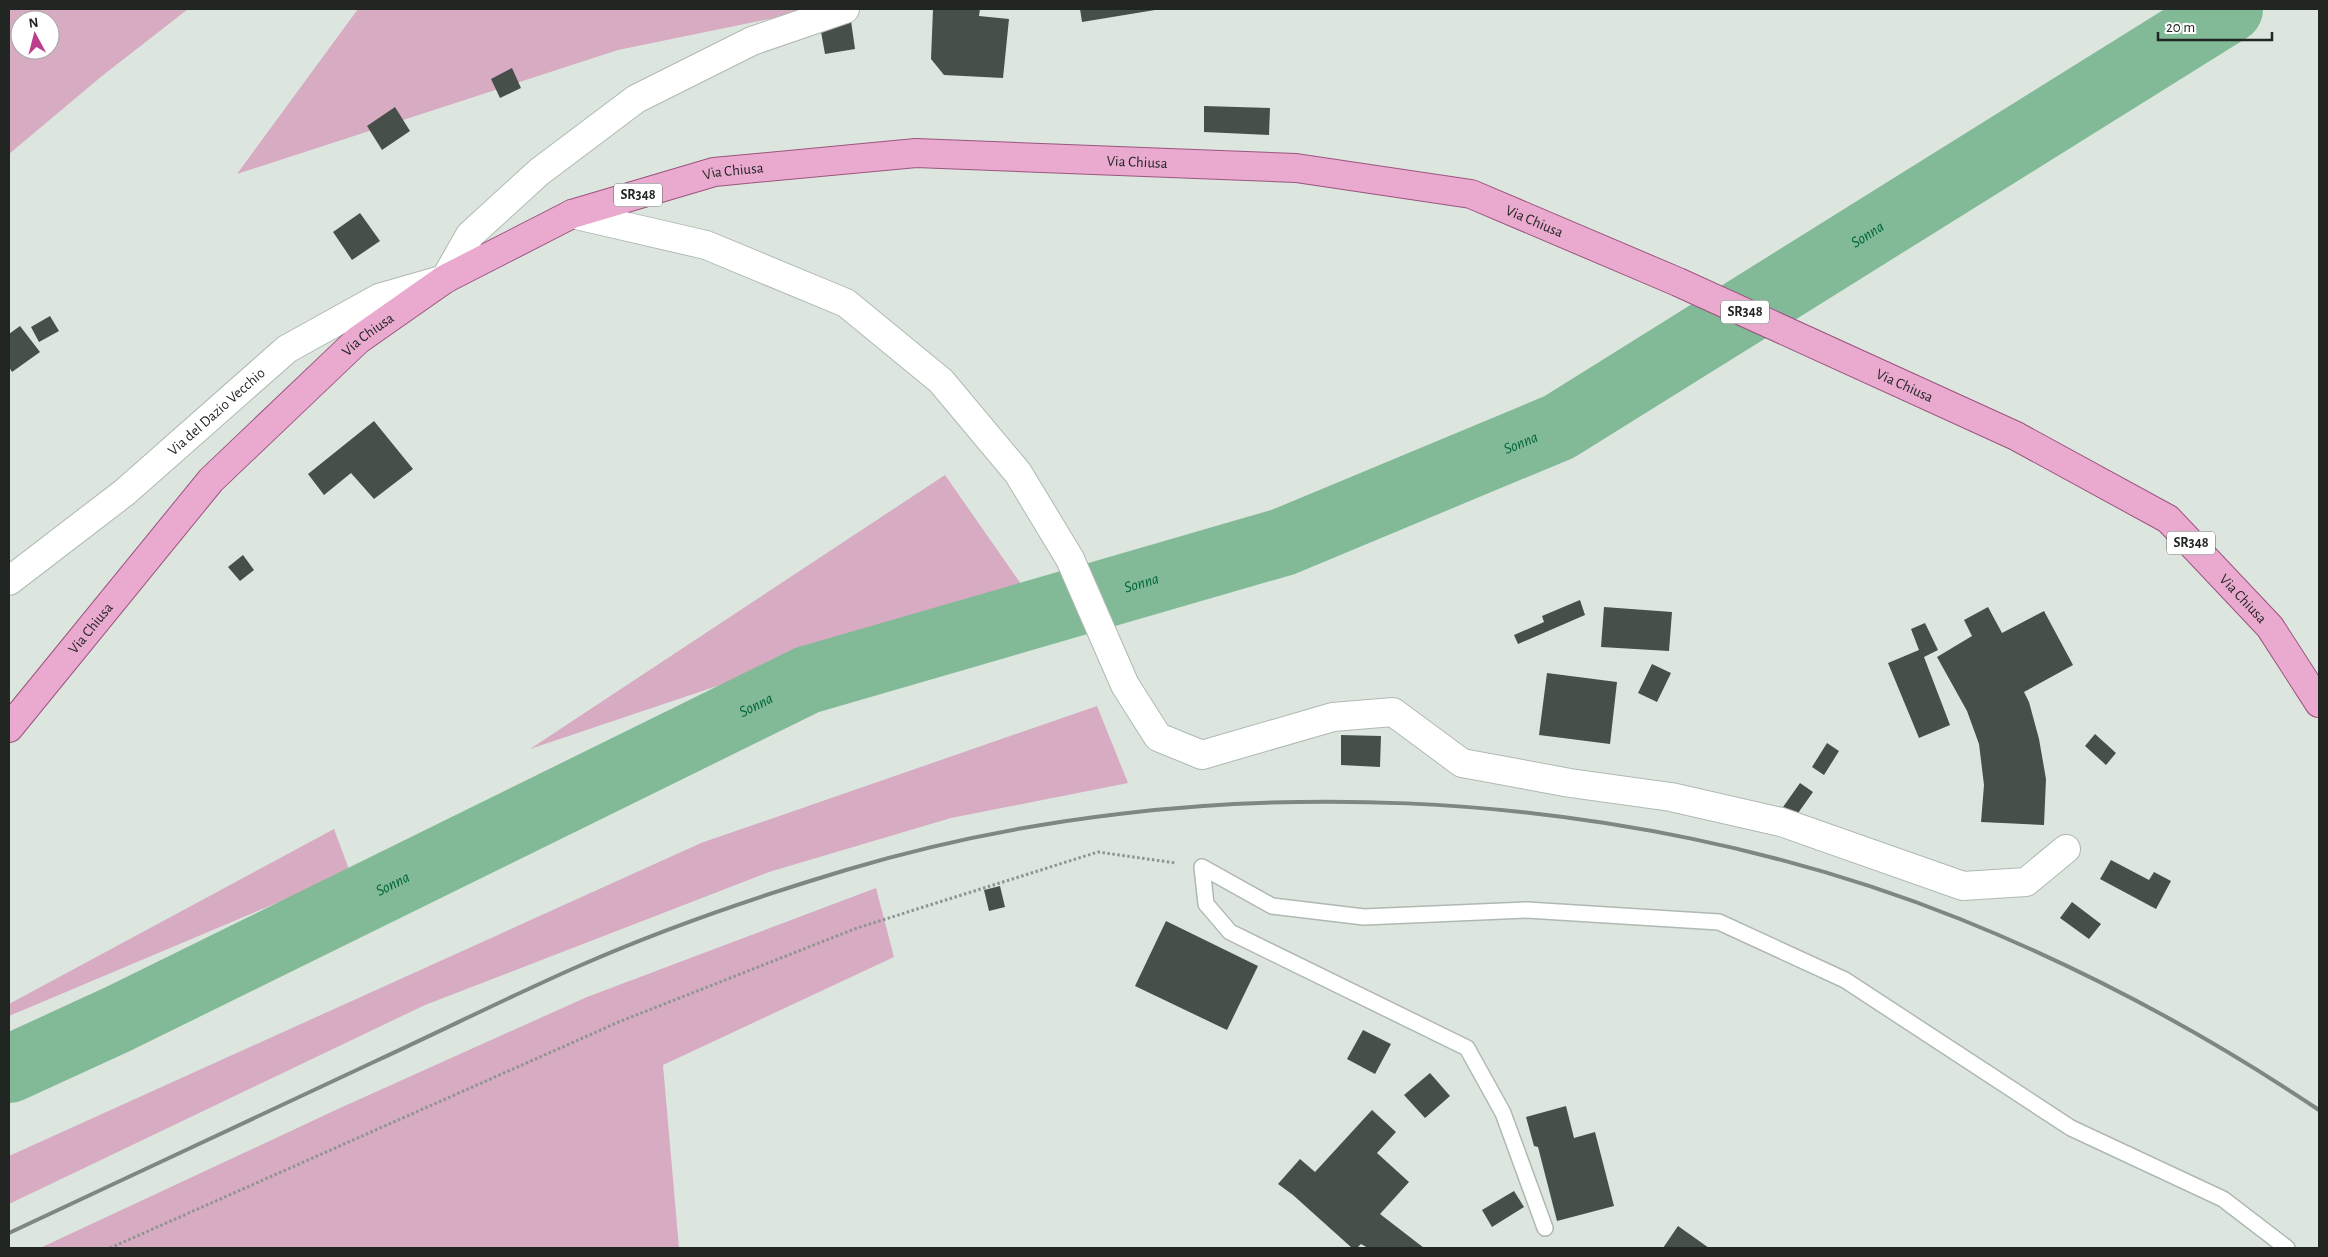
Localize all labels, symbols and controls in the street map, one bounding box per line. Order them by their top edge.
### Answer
north arrow [10,10,60,60]
scale bar [2158,10,2272,42]
text: N [28,16,39,31]
text: 20 m [2166,20,2195,35]
street label: Via Chiusa [1106,153,1168,170]
street label: Via Chiusa [701,160,764,182]
road number: SR348 [614,184,662,206]
street label: Via Chiusa [1504,202,1566,240]
water label: Sonna [1848,218,1887,251]
road number: SR348 [1721,300,1769,324]
street label: Via Chiusa [339,310,396,359]
street label: Via del Dazio Vecchio [165,365,268,458]
street label: Via Chiusa [1874,366,1936,405]
water label: Sonna [1501,429,1540,457]
road number: SR348 [2167,532,2215,554]
water label: Sonna [1122,570,1161,596]
street label: Via Chiusa [2217,571,2270,626]
street label: Via Chiusa [65,600,116,656]
water label: Sonna [737,690,775,720]
water label: Sonna [373,869,412,899]

